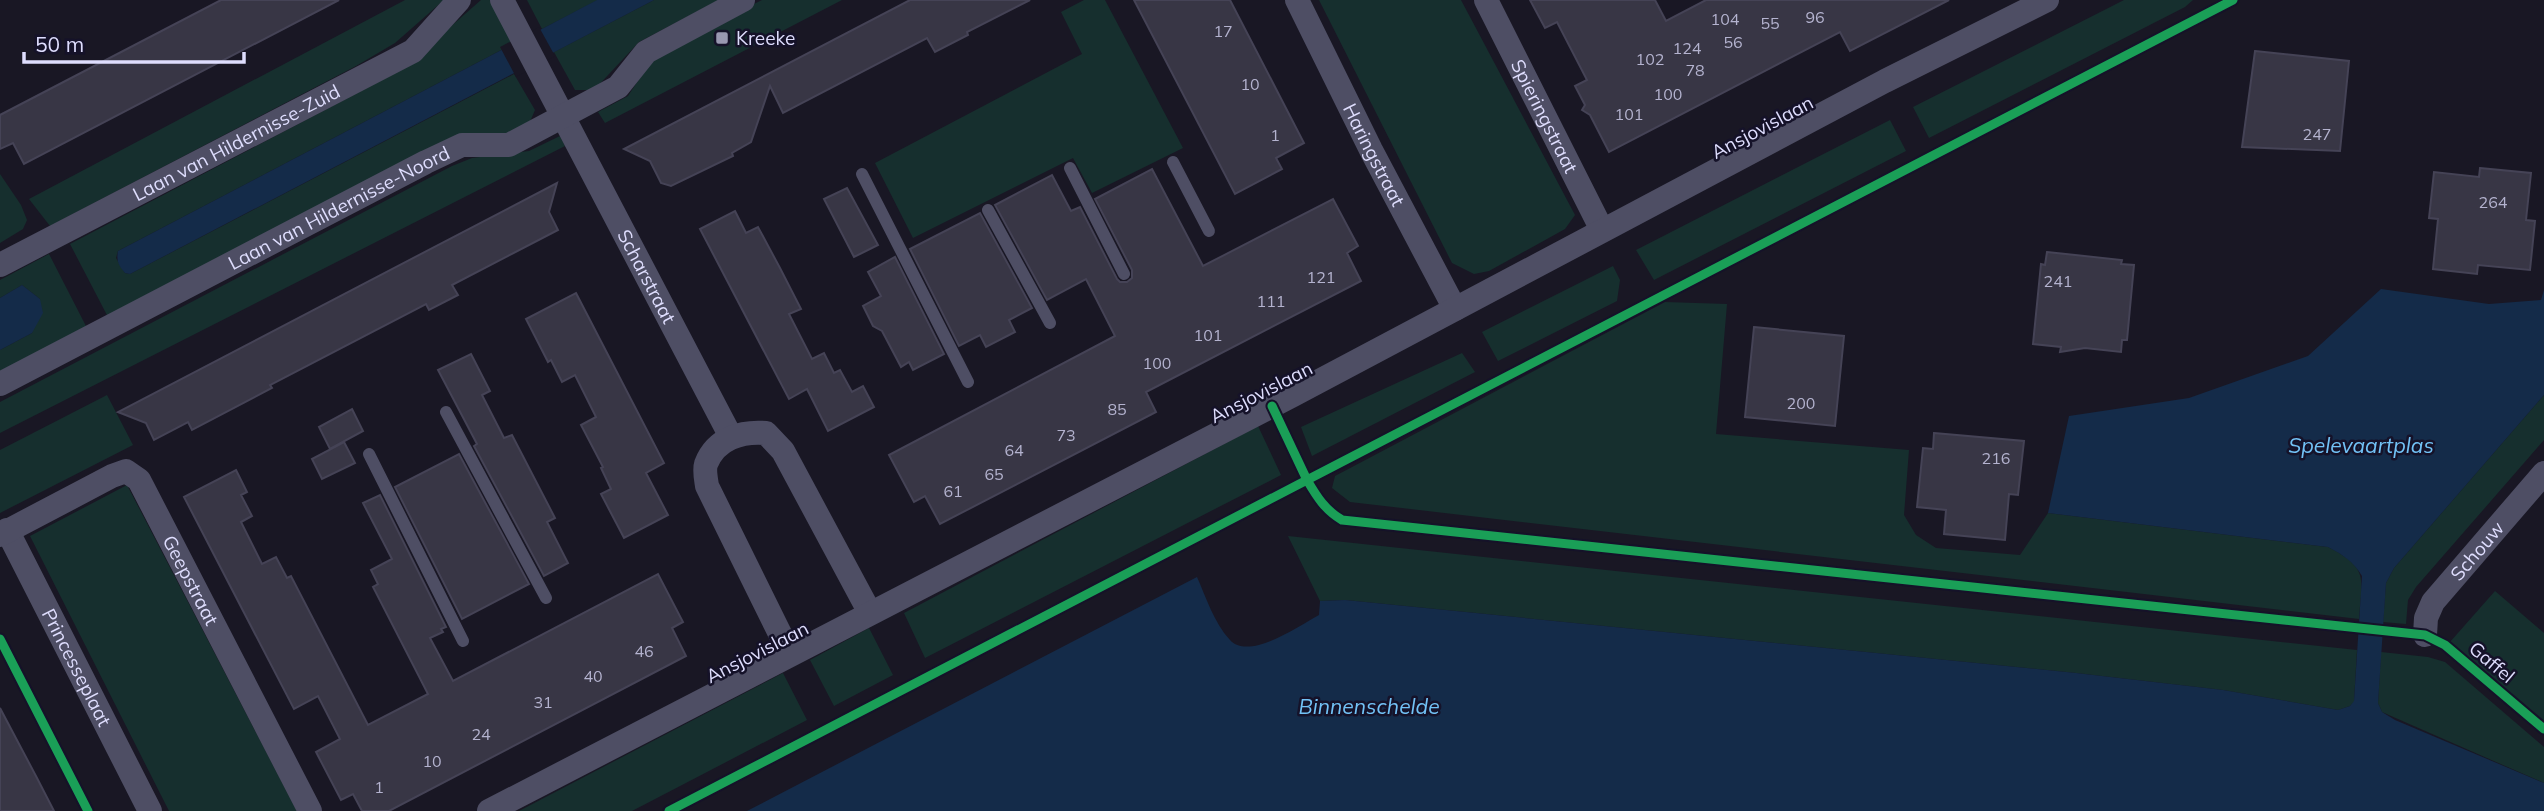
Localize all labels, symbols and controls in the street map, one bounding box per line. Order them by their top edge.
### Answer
house number: 96 [1805,7,1825,27]
house number: 104 [1711,9,1740,29]
house number: 55 [1760,13,1780,33]
scale bar [24,21,245,65]
house number: 17 [1213,21,1233,41]
place label: Kreeke [736,26,795,50]
marker: Kreeke [714,30,730,46]
text: 50 m [35,31,84,57]
house number: 56 [1723,32,1743,52]
house number: 124 [1673,38,1702,58]
house number: 102 [1636,49,1664,69]
street label: Spieringstraat [1506,55,1583,177]
house number: 78 [1685,60,1705,80]
house number: 10 [1240,74,1260,94]
street label: Laan van Hildernisse-Zuid [128,79,344,206]
house number: 100 [1654,84,1682,104]
street label: Ansjovislaan [1707,90,1817,164]
street label: Haringstraat [1338,99,1411,211]
house number: 101 [1615,104,1643,124]
house number: 247 [2303,124,2331,144]
house number: 1 [1270,125,1280,145]
street label: Laan van Hildernisse-Noord [224,141,454,275]
house number: 264 [2479,192,2508,212]
street label: Scharstraat [612,225,681,328]
house number: 121 [1307,267,1335,287]
house number: 241 [2044,271,2072,291]
house number: 111 [1257,291,1285,311]
house number: 101 [1194,325,1222,345]
house number: 100 [1143,353,1171,373]
street label: Ansjovislaan [1206,356,1316,428]
house number: 200 [1787,393,1815,413]
house number: 85 [1107,399,1127,419]
house number: 73 [1056,425,1076,445]
water label: Spelevaartplas [2288,432,2434,458]
house number: 64 [1004,440,1024,460]
house number: 216 [1982,448,2010,468]
house number: 65 [984,464,1004,484]
house number: 61 [943,481,963,501]
street label: Schouw [2445,516,2509,585]
street label: Geepstraat [158,531,224,630]
street label: Princesseplaat [37,604,117,730]
street label: Ansjovislaan [702,616,812,688]
street label: Gaffel [2464,636,2520,688]
house number: 46 [634,641,654,661]
house number: 40 [583,666,603,686]
house number: 31 [533,692,553,712]
water label: Binnenschelde [1298,693,1440,719]
house number: 24 [471,724,491,744]
house number: 10 [422,751,442,771]
house number: 1 [374,777,384,797]

